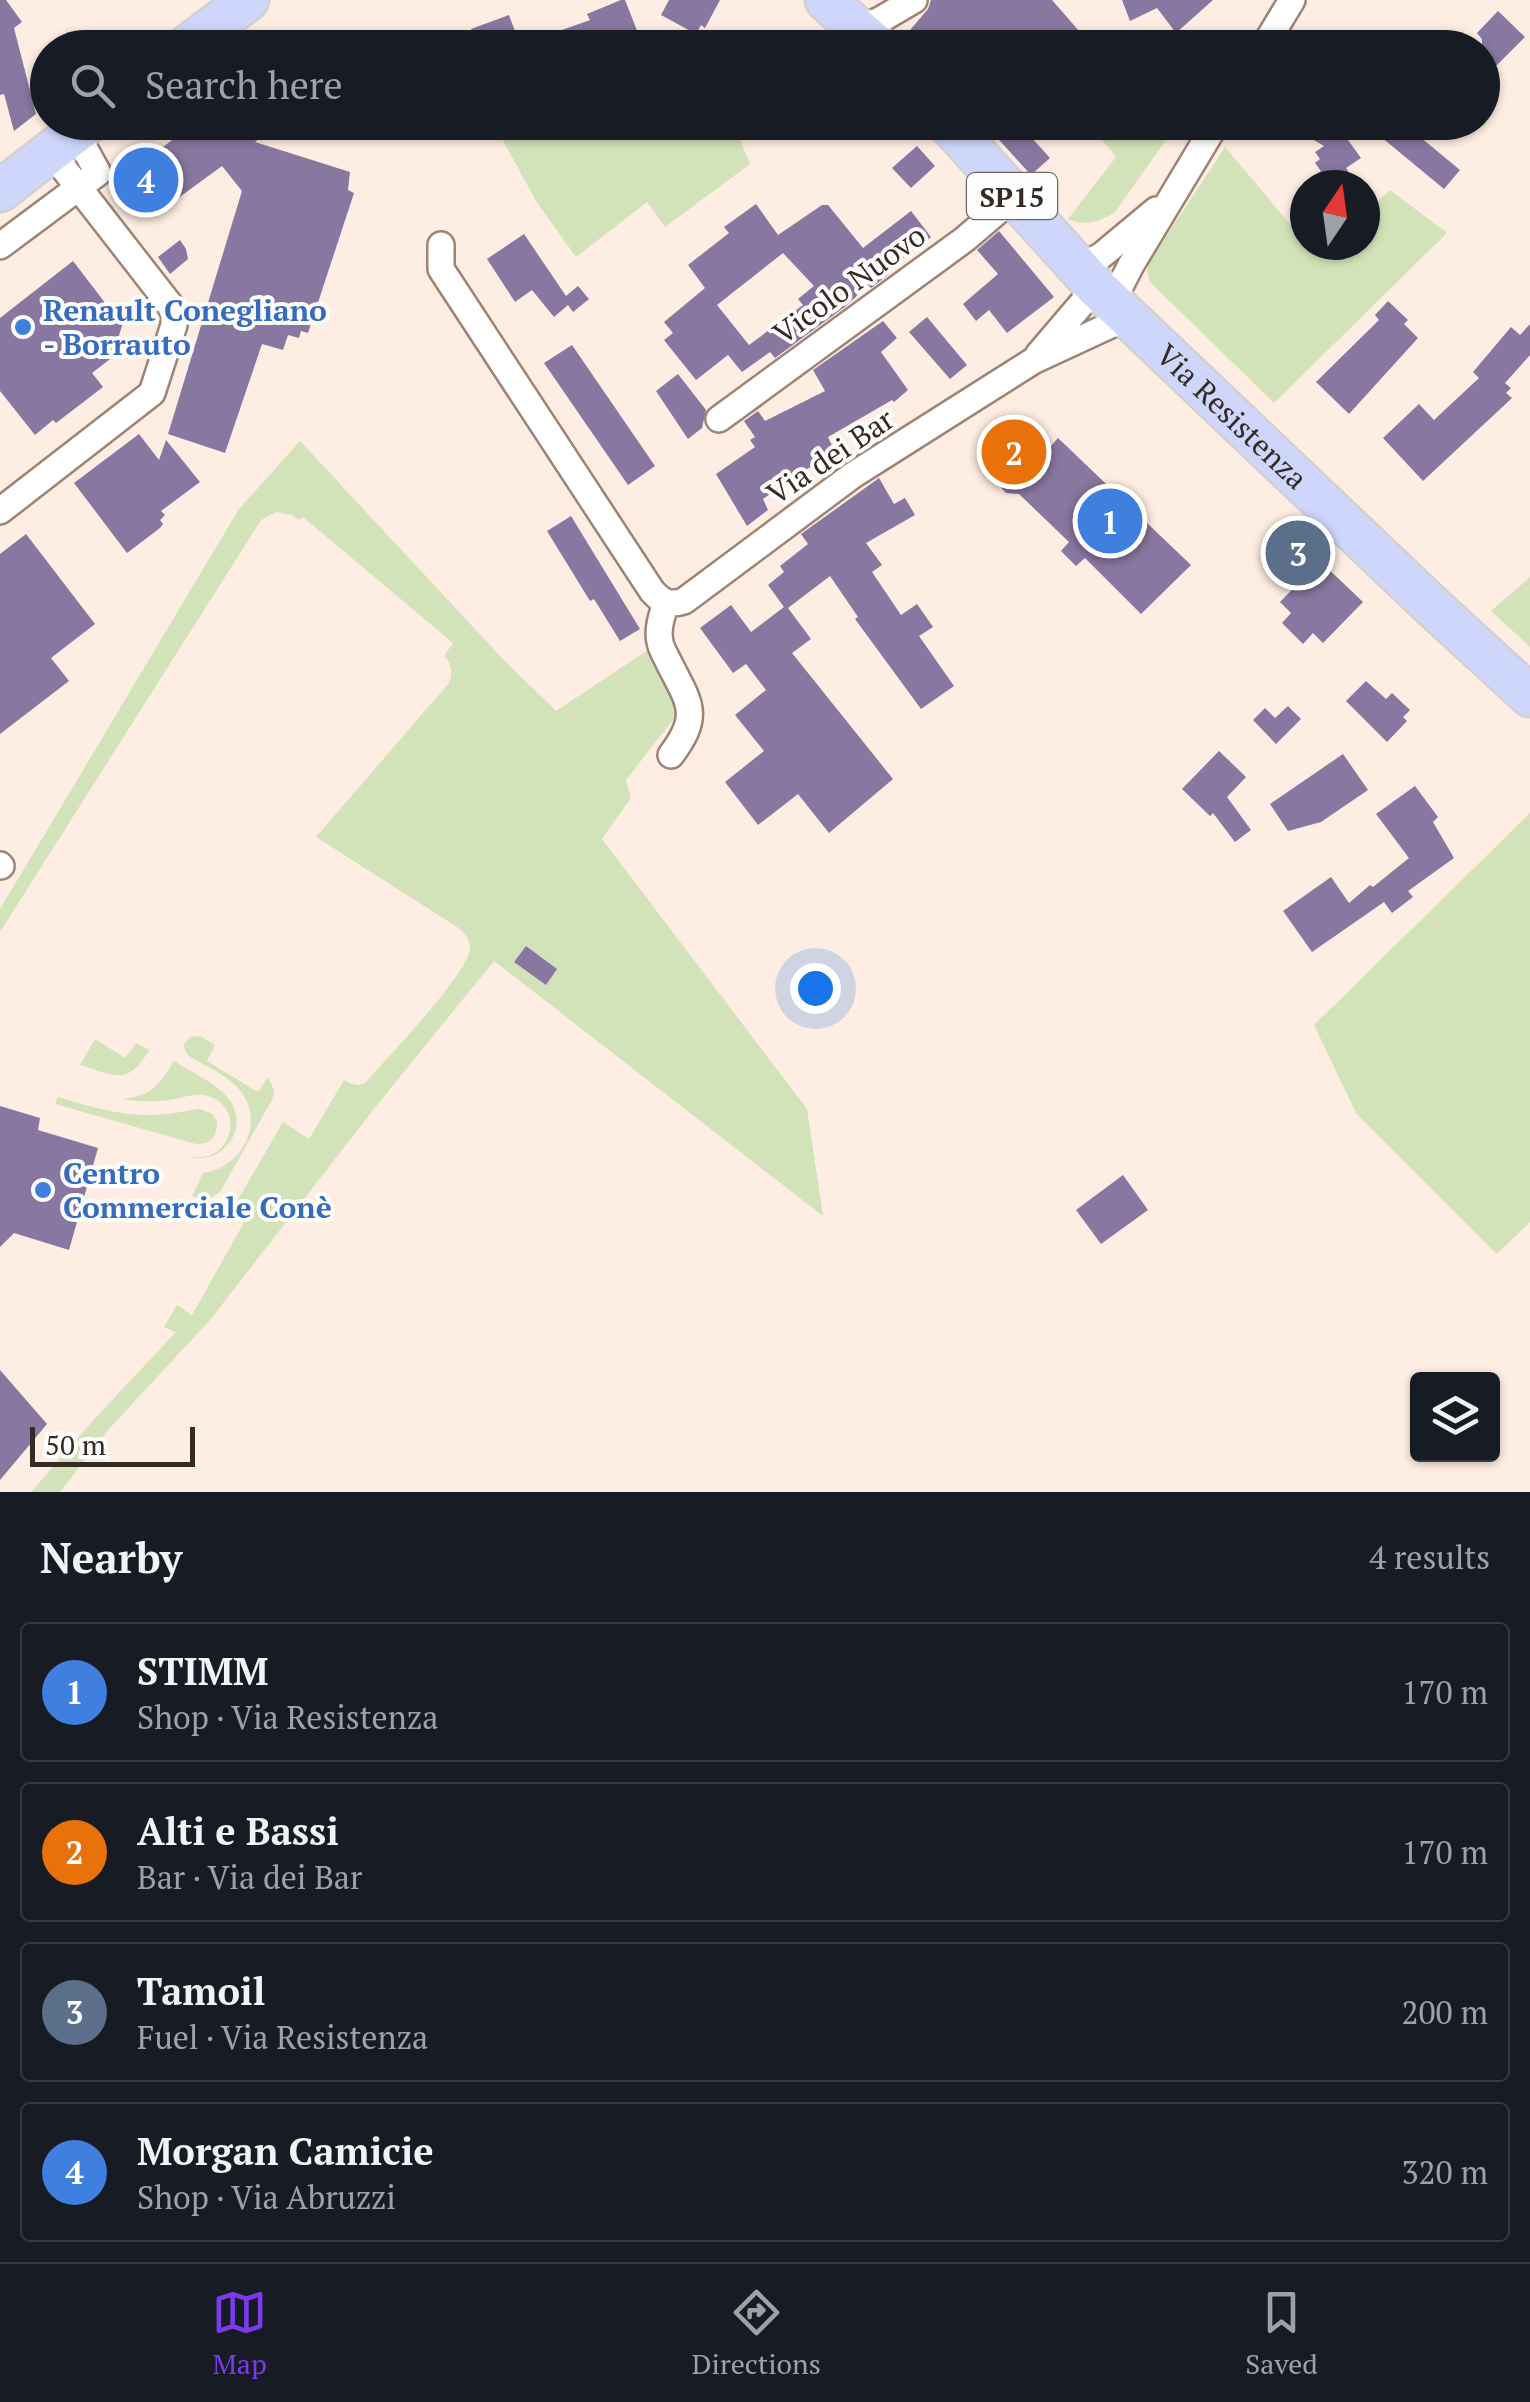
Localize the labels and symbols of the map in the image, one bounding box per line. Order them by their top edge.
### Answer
pin: 4 [114,142,178,218]
north arrow [1290,170,1380,260]
road number: SP15 [967,173,1057,219]
street label: Vicolo Nuovo [765,215,933,353]
place label: Renault Conegliano - Borrauto [43,290,327,364]
marker: Renault Conegliano - Borrauto [12,316,34,338]
street label: Via Resistenza [1148,335,1316,498]
street label: Via dei Bar [759,399,902,513]
pin: 2 [982,414,1046,490]
pin: 1 [1078,484,1142,558]
pin: 3 [1266,516,1330,590]
your location [790,963,841,1014]
place label: Centro Commerciale Conè [63,1153,332,1227]
marker: Centro Commerciale Conè [32,1179,54,1201]
scale bar [30,1422,195,1466]

